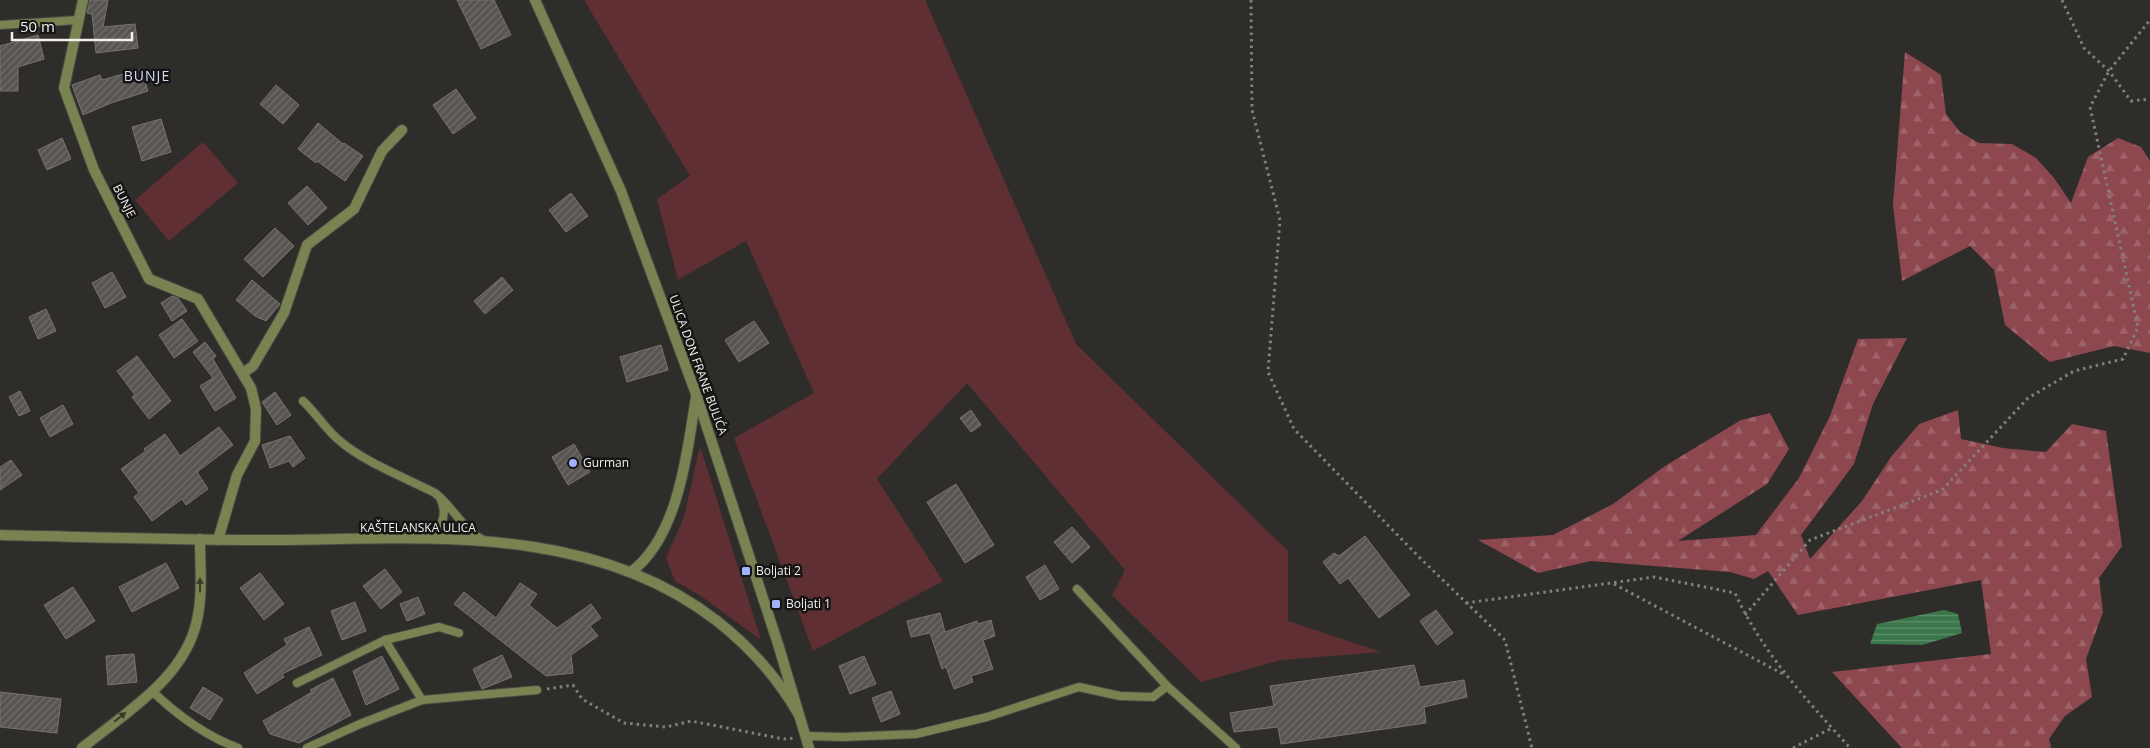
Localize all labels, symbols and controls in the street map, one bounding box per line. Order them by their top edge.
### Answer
scale bar [12,10,132,42]
text: 50 m [20,16,55,36]
district label: BUNJE [124,66,170,85]
street label: BUNJE [109,181,140,220]
street label: ULICA DON FRANE BULIĆA [665,292,732,438]
place label: Gurman [583,454,629,471]
marker: Gurman [567,457,579,469]
street label: KAŠTELANSKA ULICA [360,519,476,536]
place label: Boljati 2 [756,562,801,579]
marker: Boljati 2 [740,565,752,577]
one-way arrow [196,576,204,592]
place label: Boljati 1 [786,595,831,612]
marker: Boljati 1 [770,598,782,610]
one-way arrow [113,712,126,723]

